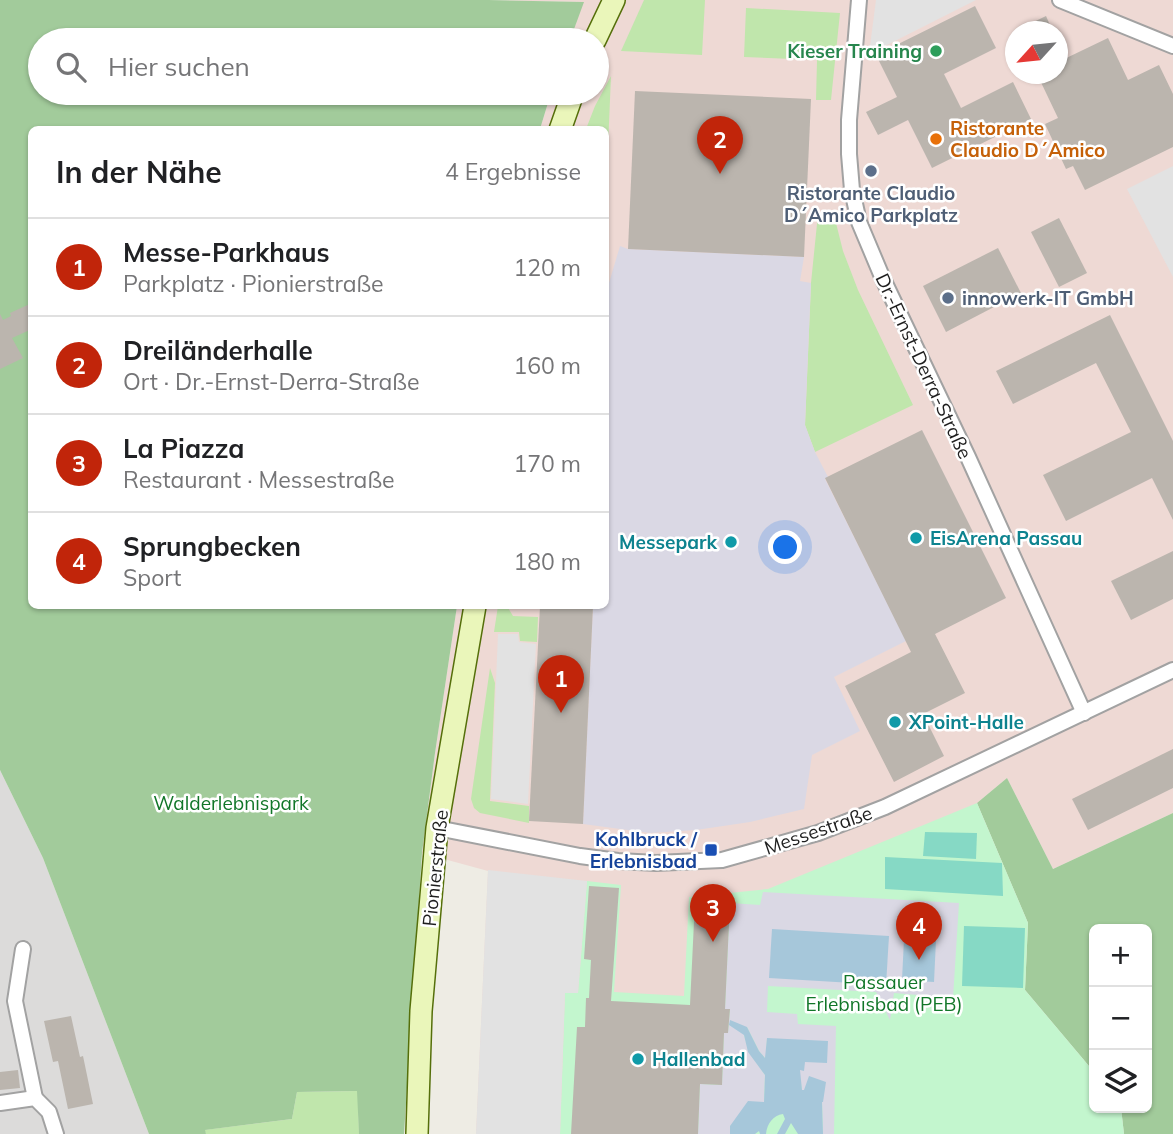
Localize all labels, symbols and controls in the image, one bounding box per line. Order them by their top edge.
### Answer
north arrow [1005,21,1068,84]
search box [28,28,609,105]
place label: Kieser Training [787,39,922,63]
marker: Kieser Training [928,43,944,59]
icon: search [52,48,90,86]
text: Hier suchen [108,50,250,83]
pin: 2 [697,116,743,174]
place label: Ristorante Claudio D´Amico [950,116,1105,162]
marker: Ristorante Claudio D´Amico [928,131,944,147]
text: In der Nähe [56,153,222,191]
text: 4 Ergebnisse [445,157,581,186]
marker: Ristorante Claudio D´Amico Parkplatz [863,163,879,179]
place label: Ristorante Claudio D´Amico Parkplatz [784,181,958,227]
text: Messe-Parkhaus [123,236,330,269]
text: 1 [72,253,86,282]
text: 120 m [513,253,581,282]
text: Parkplatz · Pionierstraße [123,269,384,298]
street label: Dr.-Ernst-Derra-Straße [870,269,978,463]
place label: innowerk-IT GmbH [962,286,1134,310]
marker: innowerk-IT GmbH [940,290,956,306]
text: Dreiländerhalle [123,334,313,367]
text: 2 [72,351,86,380]
text: 160 m [513,351,581,380]
text: Ort · Dr.-Ernst-Derra-Straße [123,367,419,396]
text: La Piazza [123,432,244,465]
text: 3 [72,449,86,478]
text: 170 m [513,449,581,478]
text: Restaurant · Messestraße [123,465,395,494]
place label: EisArena Passau [930,526,1082,550]
text: Sprungbecken [123,530,301,563]
place label: Messepark [619,530,717,554]
your location [768,530,802,564]
marker: EisArena Passau [908,530,924,546]
marker: Messepark [723,534,739,550]
text: 4 [72,547,86,576]
text: 180 m [513,547,581,576]
text: Sport [123,563,181,592]
pin: 1 [538,655,584,713]
place label: XPoint-Halle [908,710,1024,734]
marker: XPoint-Halle [887,714,903,730]
park label: Walderlebnispark [153,791,309,815]
street label: Messestraße [761,800,875,860]
street label: Pionierstraße [417,809,453,927]
place label: Kohlbruck / Erlebnisbad [590,827,698,873]
marker: Kohlbruck / Erlebnisbad [703,842,719,858]
pin: 3 [690,884,736,942]
pin: 4 [896,902,942,960]
map controls [1089,924,1152,1113]
button: + [1089,924,1152,987]
park label: Passauer Erlebnisbad (PEB) [805,970,963,1016]
button: − [1089,987,1152,1050]
place label: Hallenbad [652,1047,746,1071]
button: layers [1089,1050,1152,1113]
marker: Hallenbad [630,1051,646,1067]

